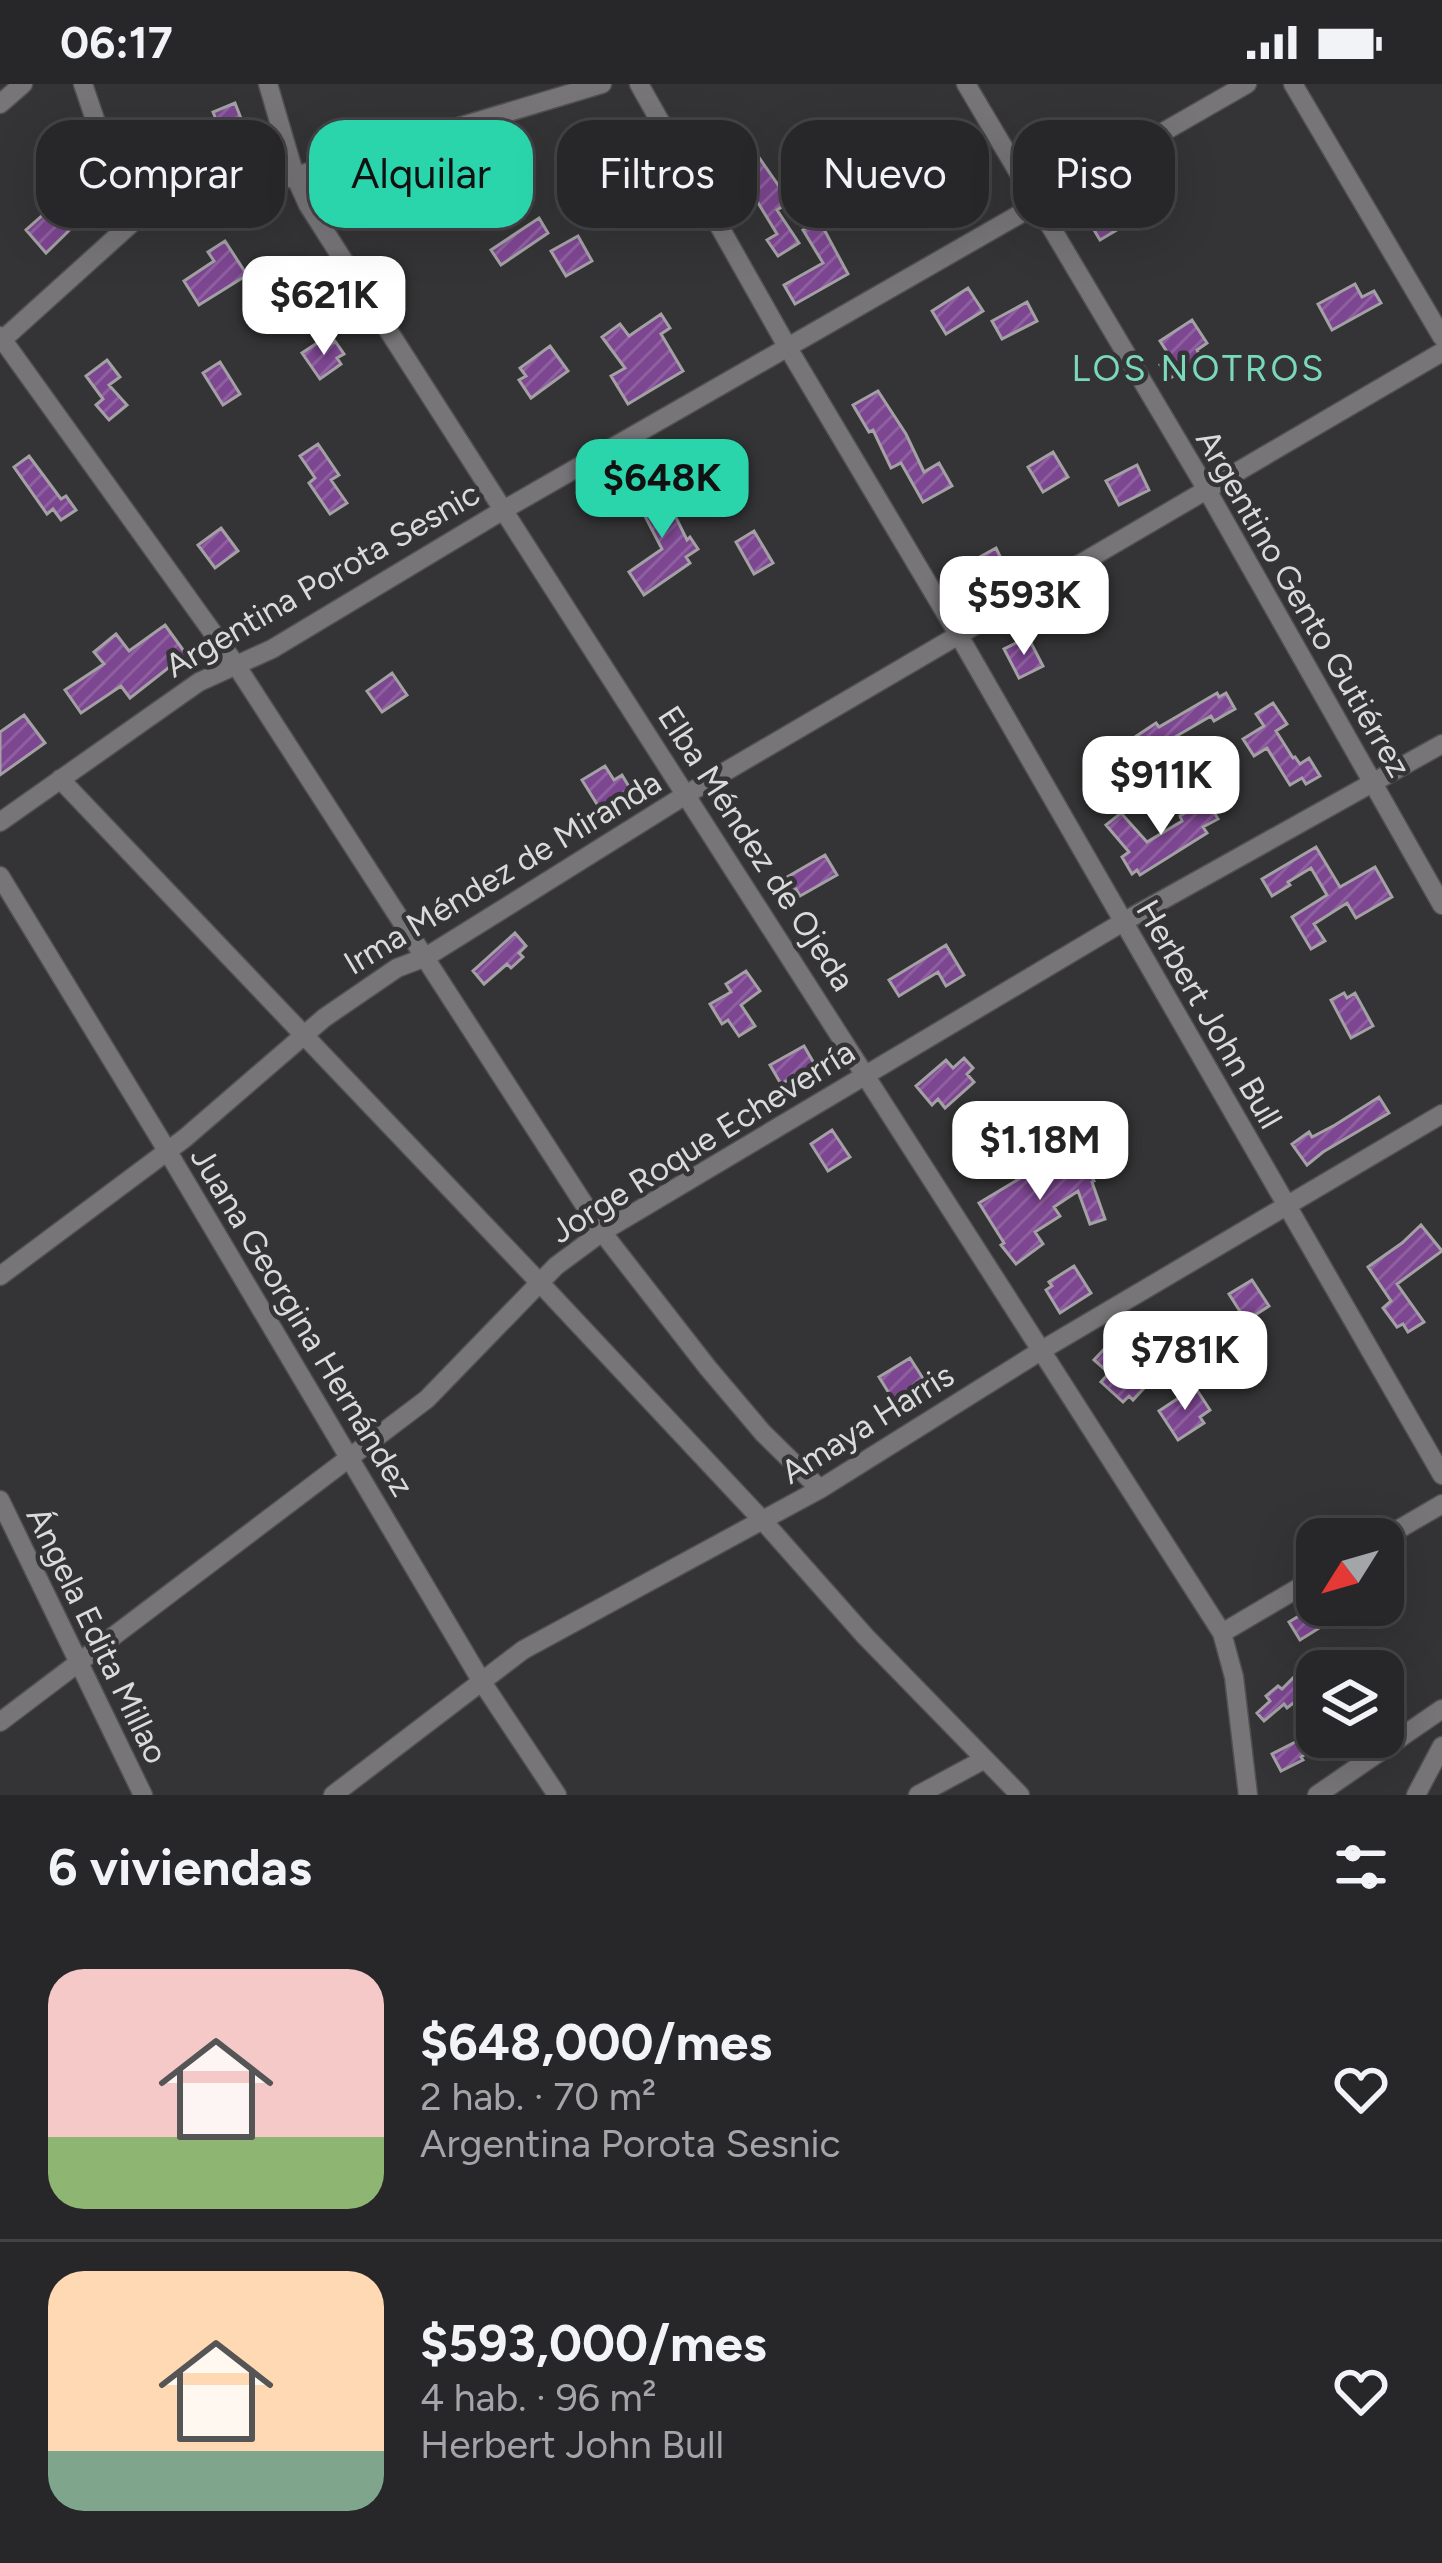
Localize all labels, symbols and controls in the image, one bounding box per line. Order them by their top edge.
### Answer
text: 06:17 [60,15,173,69]
chip: Comprar [36,120,285,228]
chip: Alquilar [309,120,533,228]
chip: Filtros [557,120,757,228]
chip: Nuevo [781,120,989,228]
chip: Piso [1013,120,1175,228]
pin: $621K [240,256,408,358]
text: $621K [269,271,379,318]
district label: LOS NOTROS [1072,347,1326,390]
street label: Argentino Gento Gutiérrez [1188,423,1419,784]
pin: $648K [578,439,746,541]
text: $648K [603,454,721,501]
street label: Argentina Porota Sesnic [158,474,486,685]
pin: $593K [940,556,1108,658]
text: $593K [967,571,1081,618]
street label: Elba Méndez de Ojeda [650,699,863,998]
pin: $911K [1077,736,1245,838]
text: $911K [1109,751,1213,798]
street label: Irma Méndez de Miranda [337,762,668,983]
street label: Herbert John Bull [1128,893,1291,1135]
street label: Jorge Roque Echeverría [543,1032,862,1251]
pin: $1.18M [942,1101,1138,1203]
text: $1.18M [979,1116,1101,1163]
street label: Juana Georgina Hernández [183,1140,422,1503]
pin: $781K [1101,1311,1269,1413]
text: $781K [1130,1326,1240,1373]
street label: Amaya Harris [774,1355,961,1492]
street label: Ángela Edita Millao [19,1501,177,1770]
north arrow [1296,1518,1404,1626]
map controls [1296,1518,1404,1758]
button: layers [1296,1650,1404,1758]
icon: filters [1328,1834,1394,1900]
text: 6 viviendas [48,1837,312,1898]
text: $648,000/mes [420,2012,772,2073]
icon: home [144,2017,288,2161]
icon: heart [1328,2056,1394,2122]
text: 2 hab. · 70 m² [420,2073,656,2120]
text: Argentina Porota Sesnic [420,2120,841,2167]
text: $593,000/mes [420,2313,767,2374]
icon: home [144,2319,288,2463]
icon: heart [1328,2358,1394,2424]
text: 4 hab. · 96 m² [420,2374,657,2421]
text: Herbert John Bull [420,2421,724,2468]

